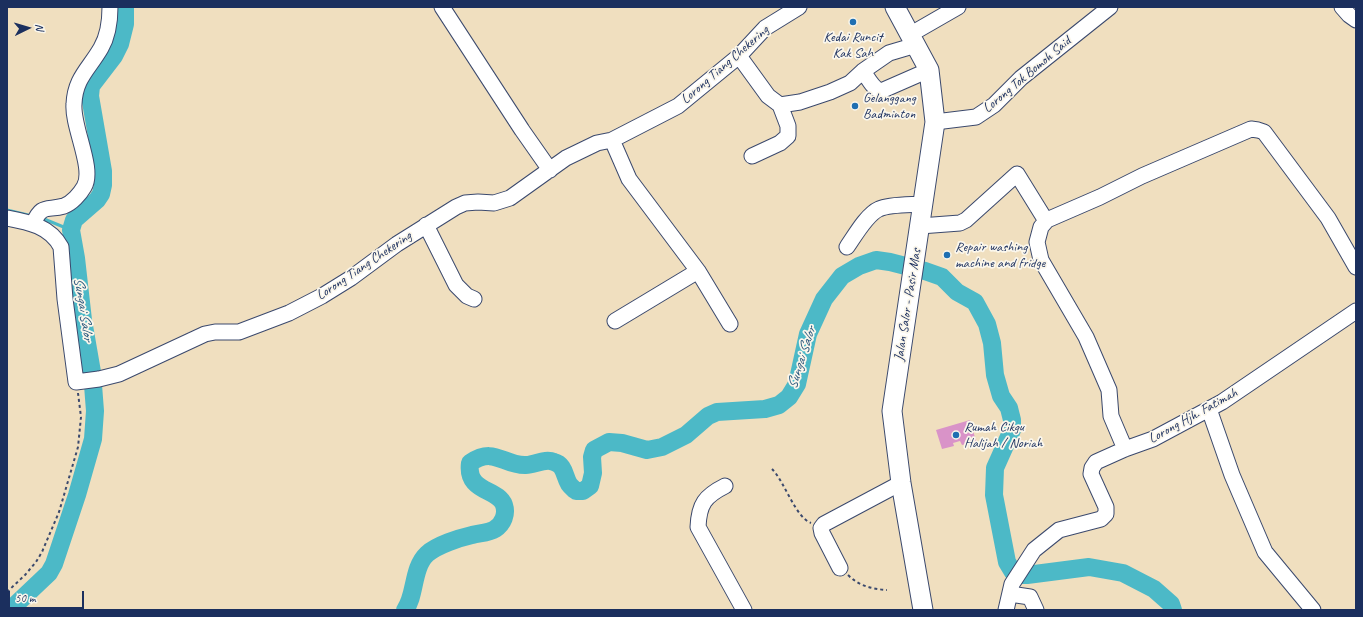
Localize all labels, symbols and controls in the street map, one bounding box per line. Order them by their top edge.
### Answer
north arrow [8,8,48,48]
marker: Kedai Runcit Kak Sah [848,17,858,27]
street label: Lorong Tiang Chekering [678,22,772,108]
text: N [33,23,47,31]
place label: Kedai Runcit Kak Sah [824,29,882,62]
street label: Lorong Tok Bomoh Said [980,33,1074,117]
place label: Gelanggang Badminton [863,90,916,122]
marker: Gelanggang Badminton [850,101,860,111]
street label: Lorong Tiang Chekering [313,228,415,304]
place label: Repair washing machine and fridge [955,239,1045,272]
street label: Jalan Salor - Pasir Mas [891,248,925,362]
marker: Repair washing machine and fridge [942,250,952,260]
water label: Sungai Salor [69,276,97,342]
water label: Sungai Salor [784,325,820,391]
street label: Lorong Hjh. Fatimah [1146,385,1240,447]
place label: Rumah Cikgu Halijah / Noriah [964,419,1042,452]
marker: Rumah Cikgu Halijah / Noriah [951,430,961,440]
scale bar [10,583,86,609]
text: 50 m [15,590,35,606]

